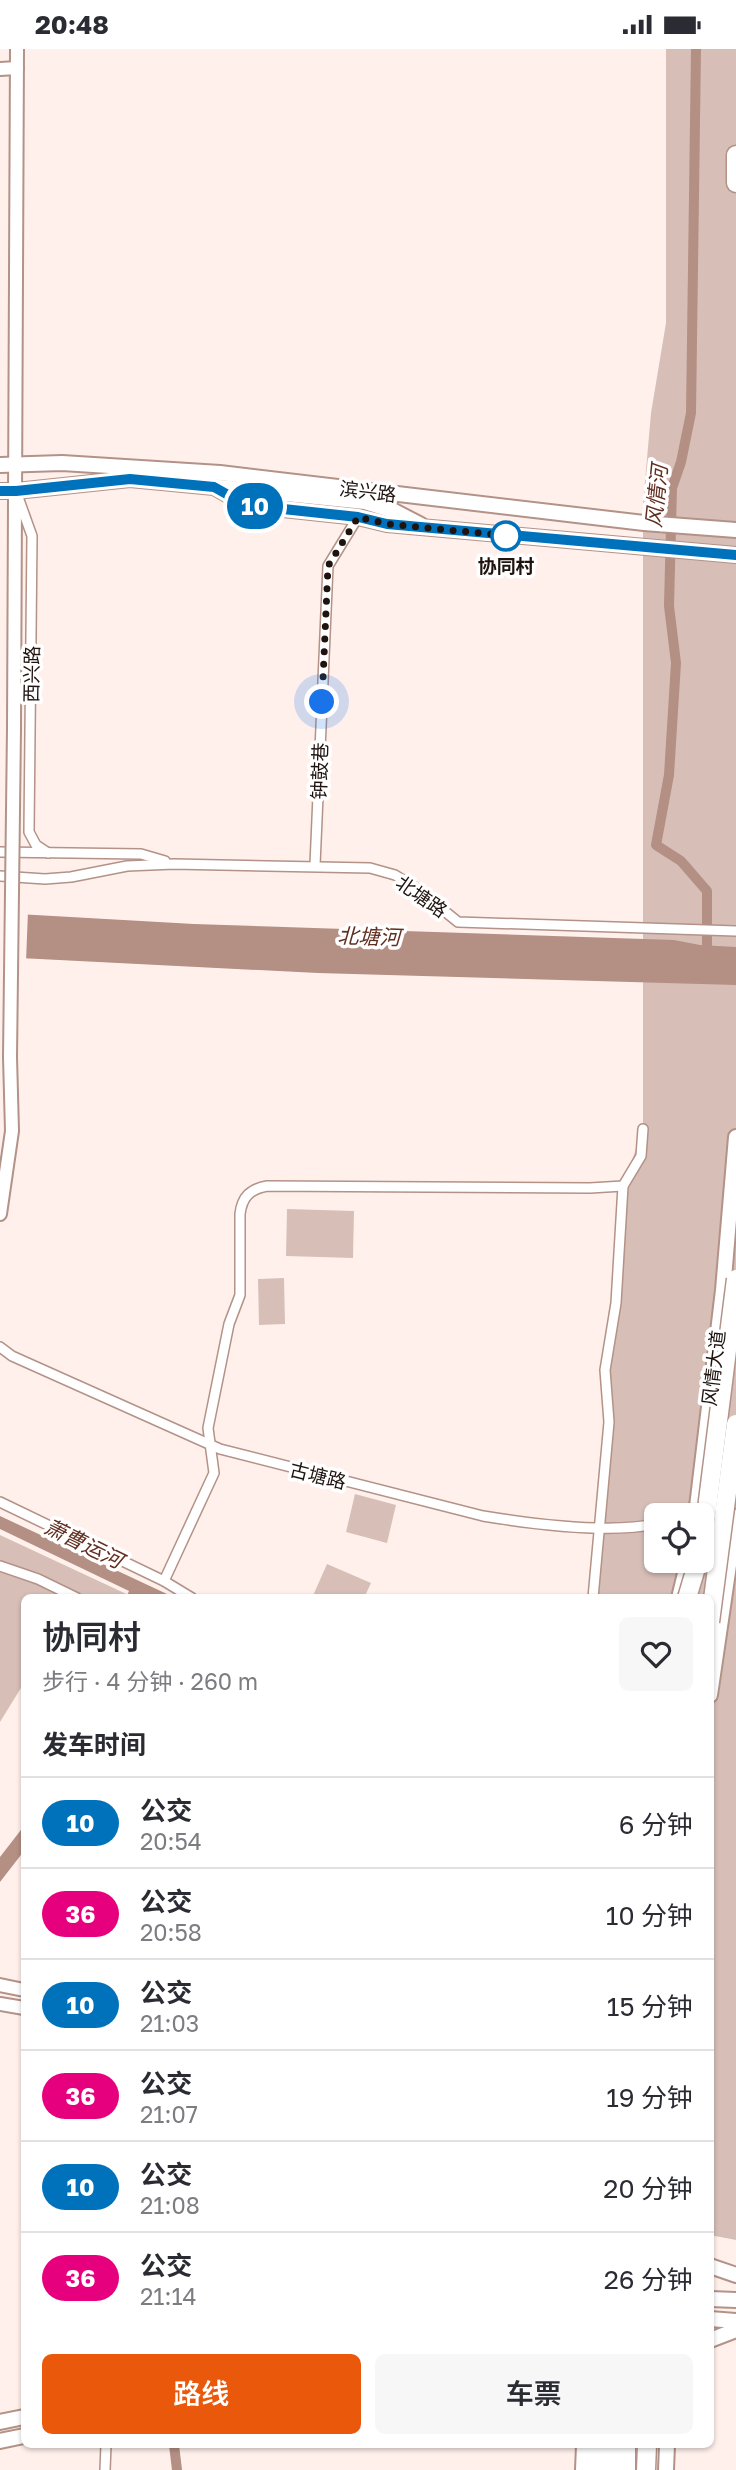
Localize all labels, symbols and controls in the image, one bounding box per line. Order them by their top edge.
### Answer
text: 20:48 [35,9,109,40]
water label: 风情河 [640,459,673,529]
street label: 滨兴路 [338,476,398,506]
line badge: 10 [224,483,286,529]
text: 10 [241,491,269,520]
marker: 协同村 [491,521,521,551]
place label: 协同村 [477,554,535,577]
street label: 西兴路 [19,645,43,703]
your location [304,684,339,719]
street label: 钟鼓巷 [307,742,331,800]
street label: 北塘路 [392,870,452,922]
water label: 北塘河 [337,922,405,950]
street label: 风情大道 [697,1329,729,1407]
street label: 古塘路 [288,1457,348,1493]
map controls [644,1503,714,1573]
button: locate [644,1503,714,1573]
water label: 萧曹运河 [41,1513,131,1575]
text: 协同村 [42,1617,141,1656]
button: heart [619,1617,693,1691]
text: 步行 · 4 分钟 · 260 m [42,1667,258,1695]
text: 发车时间 [42,1729,146,1760]
text: 公交 [140,1795,192,1826]
text: 10 [67,1808,94,1837]
text: 6 分钟 [619,1809,693,1840]
text: 20:54 [140,1827,202,1855]
text: 公交 [140,1886,192,1917]
text: 36 [66,1899,95,1928]
text: 10 分钟 [606,1900,693,1931]
text: 20:58 [140,1918,202,1946]
text: 公交 [140,1977,192,2008]
text: 10 [67,1990,94,2019]
text: 15 分钟 [607,1991,693,2022]
text: 21:03 [140,2009,199,2037]
text: 公交 [140,2068,192,2099]
text: 36 [66,2081,95,2110]
text: 19 分钟 [606,2082,693,2113]
text: 21:07 [140,2100,198,2128]
text: 公交 [140,2159,192,2190]
text: 10 [67,2172,94,2201]
text: 20 分钟 [603,2173,693,2204]
text: 21:08 [140,2191,200,2219]
text: 公交 [140,2250,192,2281]
text: 36 [66,2263,95,2292]
text: 26 分钟 [604,2264,693,2295]
text: 21:14 [140,2282,197,2310]
button: 路线 [42,2354,361,2434]
button: 车票 [375,2354,693,2434]

